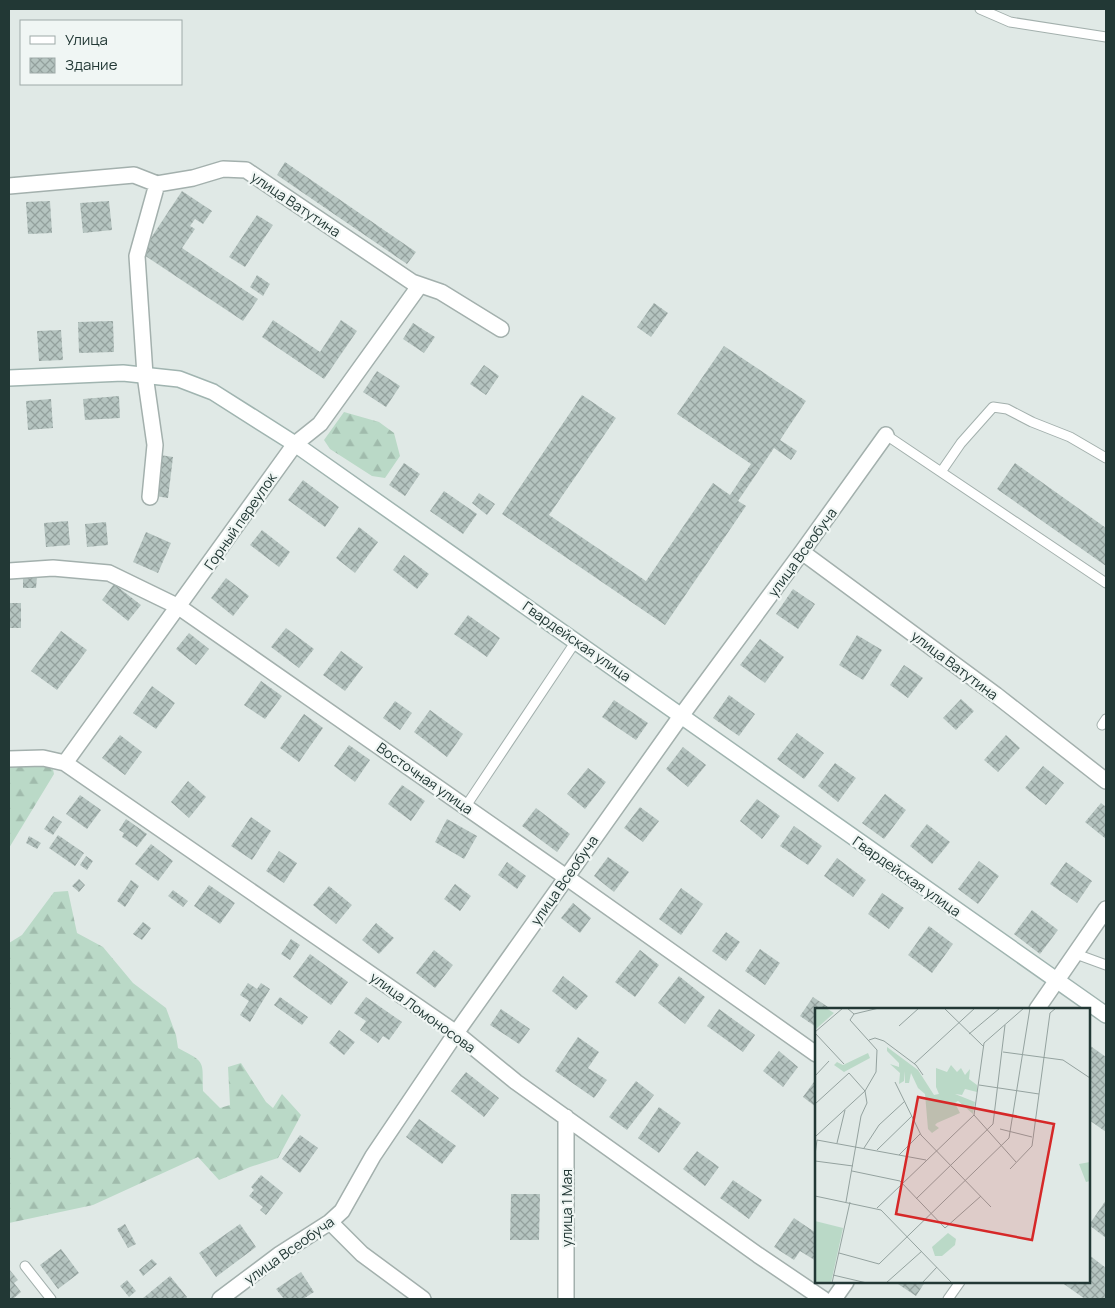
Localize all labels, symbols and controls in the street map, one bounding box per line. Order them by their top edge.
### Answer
legend [20,20,182,85]
text: Улица [65,29,108,50]
text: Здание [65,54,118,75]
street label: улица Ватутина [247,167,345,241]
street label: Горный переулок [199,468,281,573]
street label: улица Всеобуча [763,504,841,600]
street label: Гвардейская улица [519,596,635,686]
street label: улица Ватутина [908,626,1002,704]
street label: Восточная улица [373,738,477,818]
street label: улица Всеобуча [526,831,602,929]
street label: Гвардейская улица [849,831,965,921]
street label: улица Ломоносова [366,967,480,1057]
inset map [815,1008,1090,1283]
street label: улица 1 Мая [557,1169,576,1247]
street label: улица Всеобуча [240,1212,338,1288]

